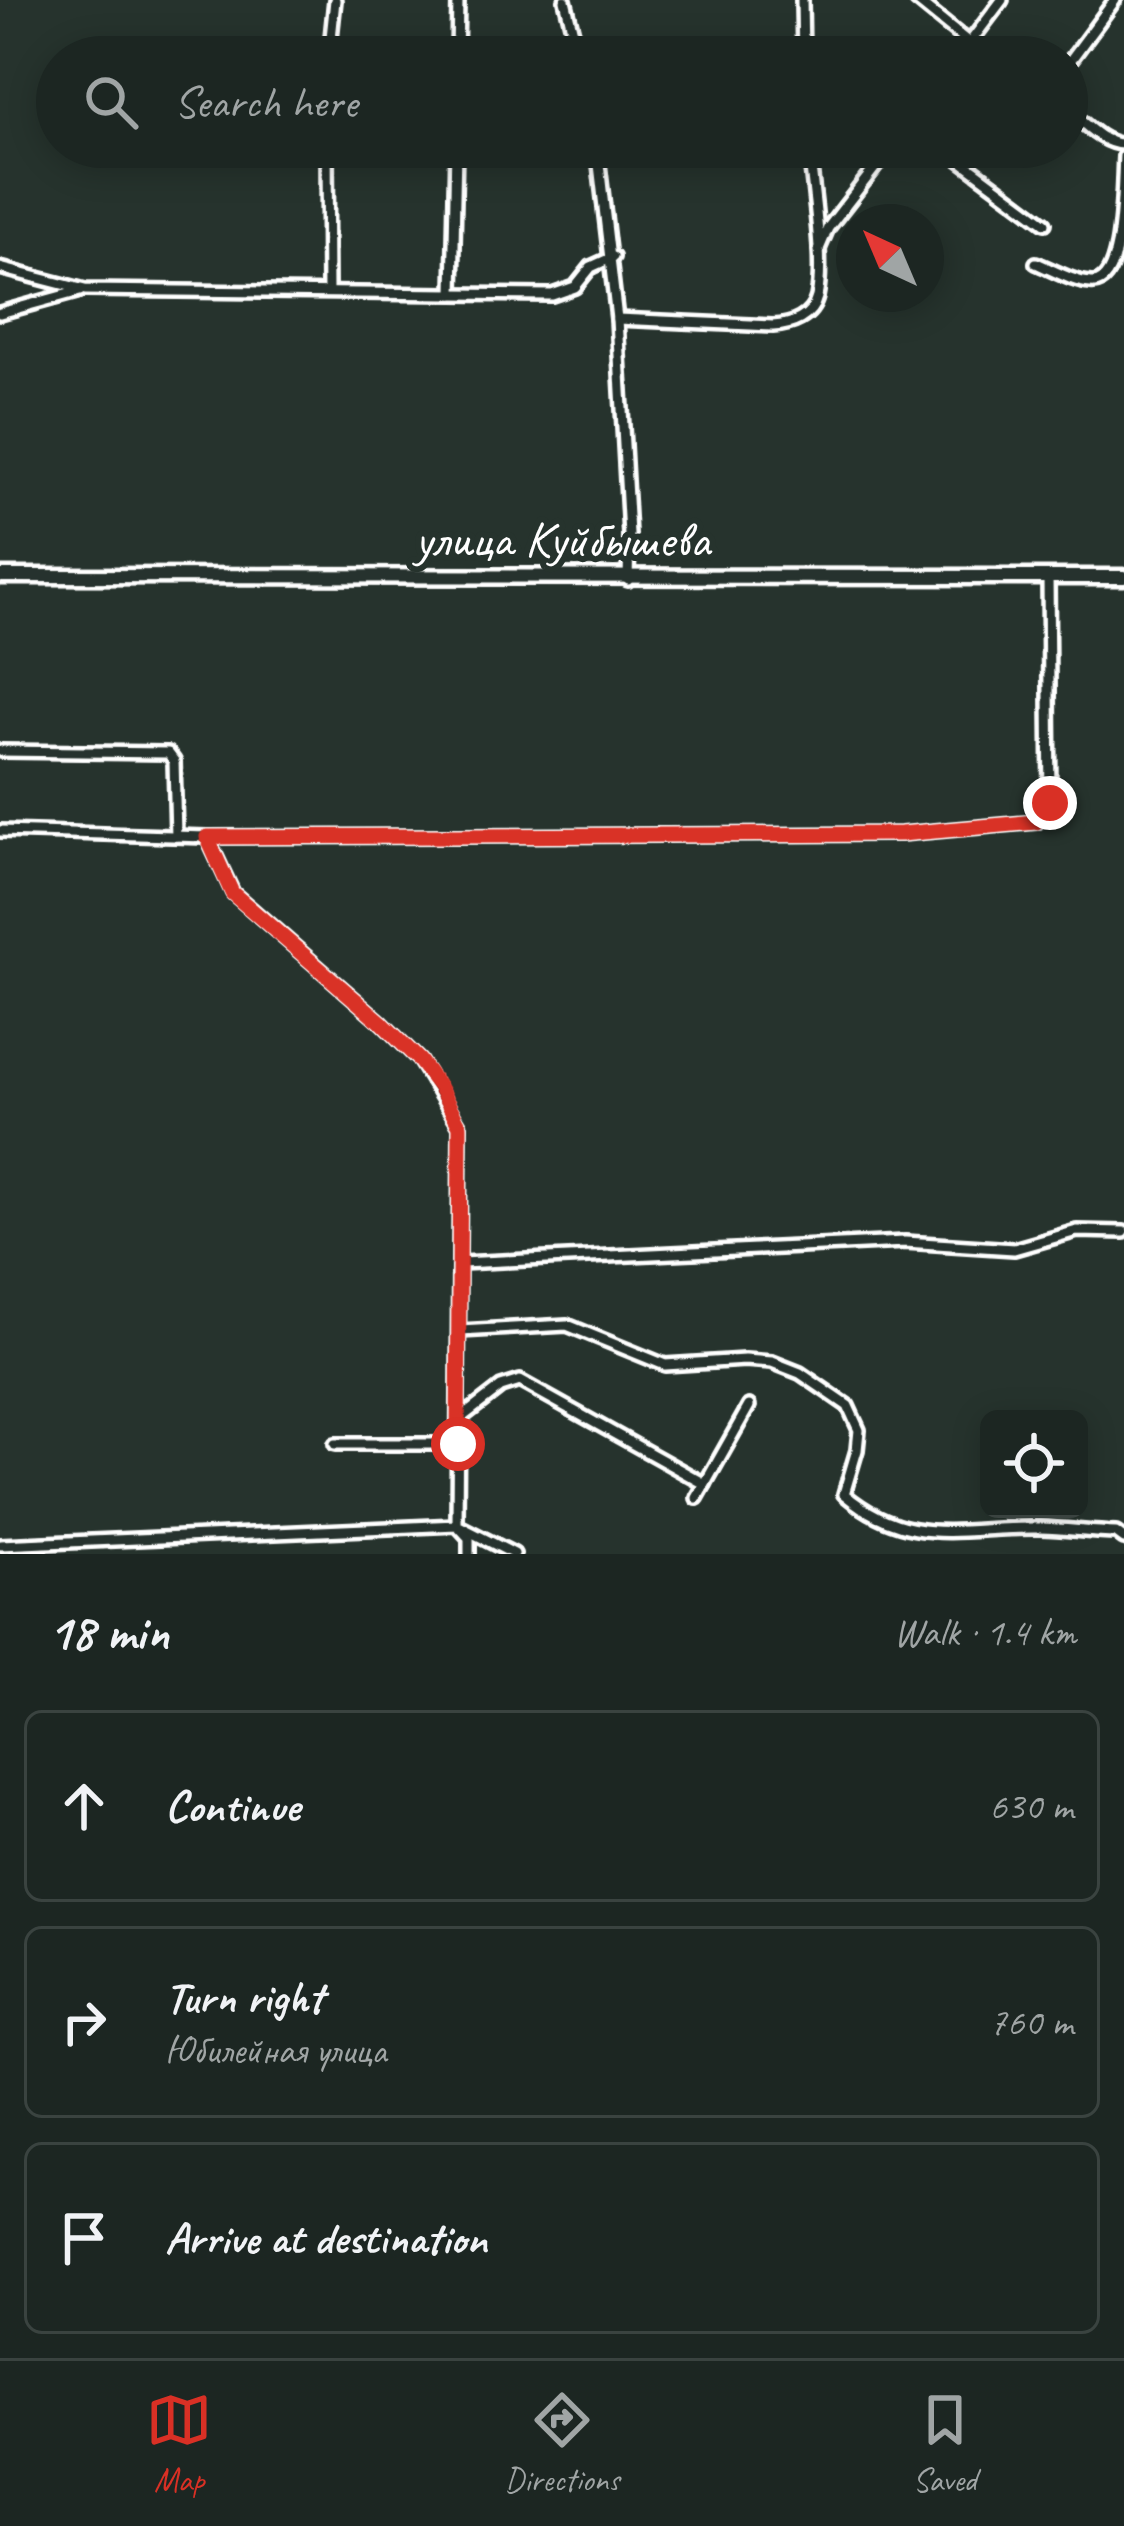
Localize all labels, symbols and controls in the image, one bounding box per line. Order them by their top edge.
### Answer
search box [36,36,1088,168]
icon: search [78,69,144,135]
text: Search here [174,74,357,131]
north arrow [836,204,944,312]
street label: улица Куйбышева [411,507,713,571]
route end [1023,776,1077,830]
map controls [980,1410,1088,1518]
button: locate [980,1410,1088,1518]
route start [431,1417,485,1471]
text: 18 min [48,1600,169,1664]
text: Walk · 1.4 km [894,1608,1076,1657]
icon: ahead [51,1773,117,1839]
text: Continue [165,1778,299,1835]
text: 630 m [989,1782,1073,1831]
text: Turn right [165,1969,323,2026]
icon: right [51,1989,117,2055]
text: 760 m [989,1998,1073,2047]
text: Юбилейная улица [165,2026,386,2075]
icon: arrive [51,2205,117,2271]
text: Arrive at destination [165,2210,487,2267]
tab: Map [146,2387,212,2501]
tab: Directions [505,2387,619,2501]
tab: Saved [912,2387,978,2501]

